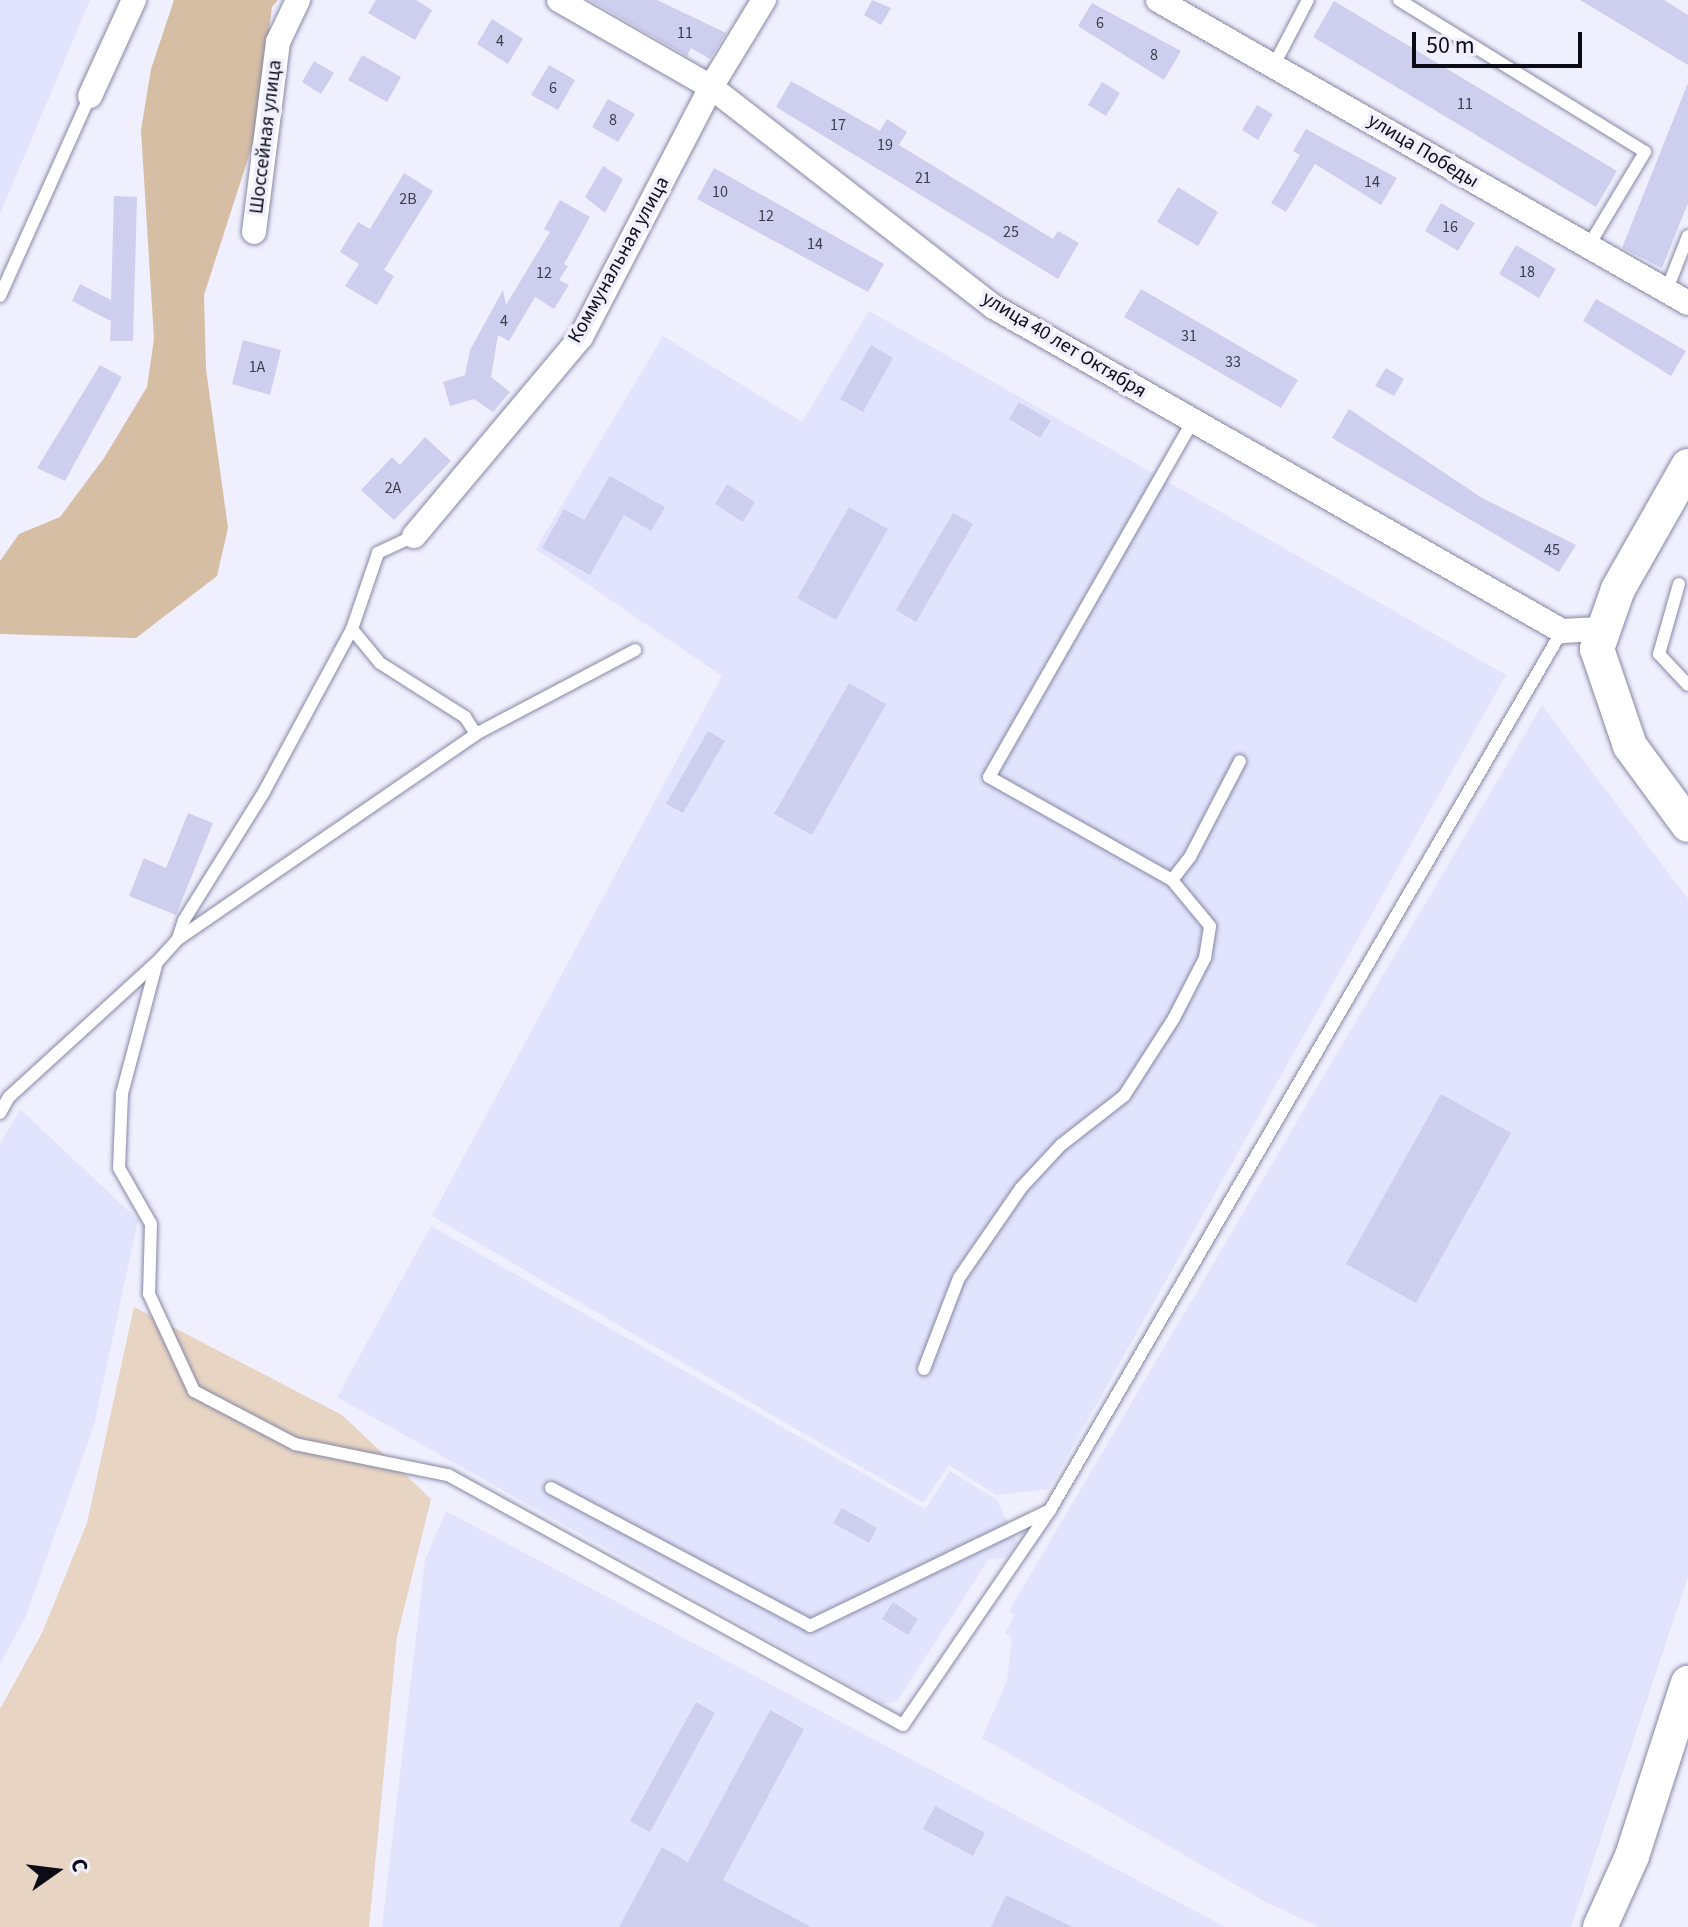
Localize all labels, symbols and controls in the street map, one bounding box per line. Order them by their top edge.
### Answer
house number: 6 [1096,13,1104,33]
scale bar [1416,16,1586,66]
house number: 11 [677,23,693,43]
text: 50 m [1426,28,1475,63]
house number: 4 [496,31,504,51]
house number: 8 [1150,45,1158,65]
street label: Шоссейная улица [245,59,287,215]
house number: 6 [549,78,557,98]
house number: 11 [1457,94,1473,114]
street label: улица Победы [1363,108,1483,194]
house number: 8 [609,110,617,130]
house number: 17 [830,115,846,135]
house number: 19 [877,135,893,155]
house number: 21 [915,168,931,188]
house number: 14 [1364,172,1380,192]
street label: Коммунальная улица [563,173,675,347]
house number: 10 [712,182,728,202]
house number: 2В [399,189,417,209]
house number: 12 [758,206,774,226]
house number: 16 [1442,217,1458,237]
house number: 25 [1003,222,1019,242]
house number: 14 [807,234,823,254]
house number: 18 [1519,262,1535,282]
house number: 12 [536,263,552,283]
street label: улица 40 лет Октября [977,286,1151,404]
house number: 4 [500,311,508,331]
house number: 31 [1181,326,1197,346]
house number: 33 [1225,352,1241,372]
house number: 1А [249,357,265,377]
house number: 2А [385,478,401,498]
house number: 45 [1544,540,1560,560]
north arrow [16,1831,96,1911]
text: С [62,1855,96,1875]

